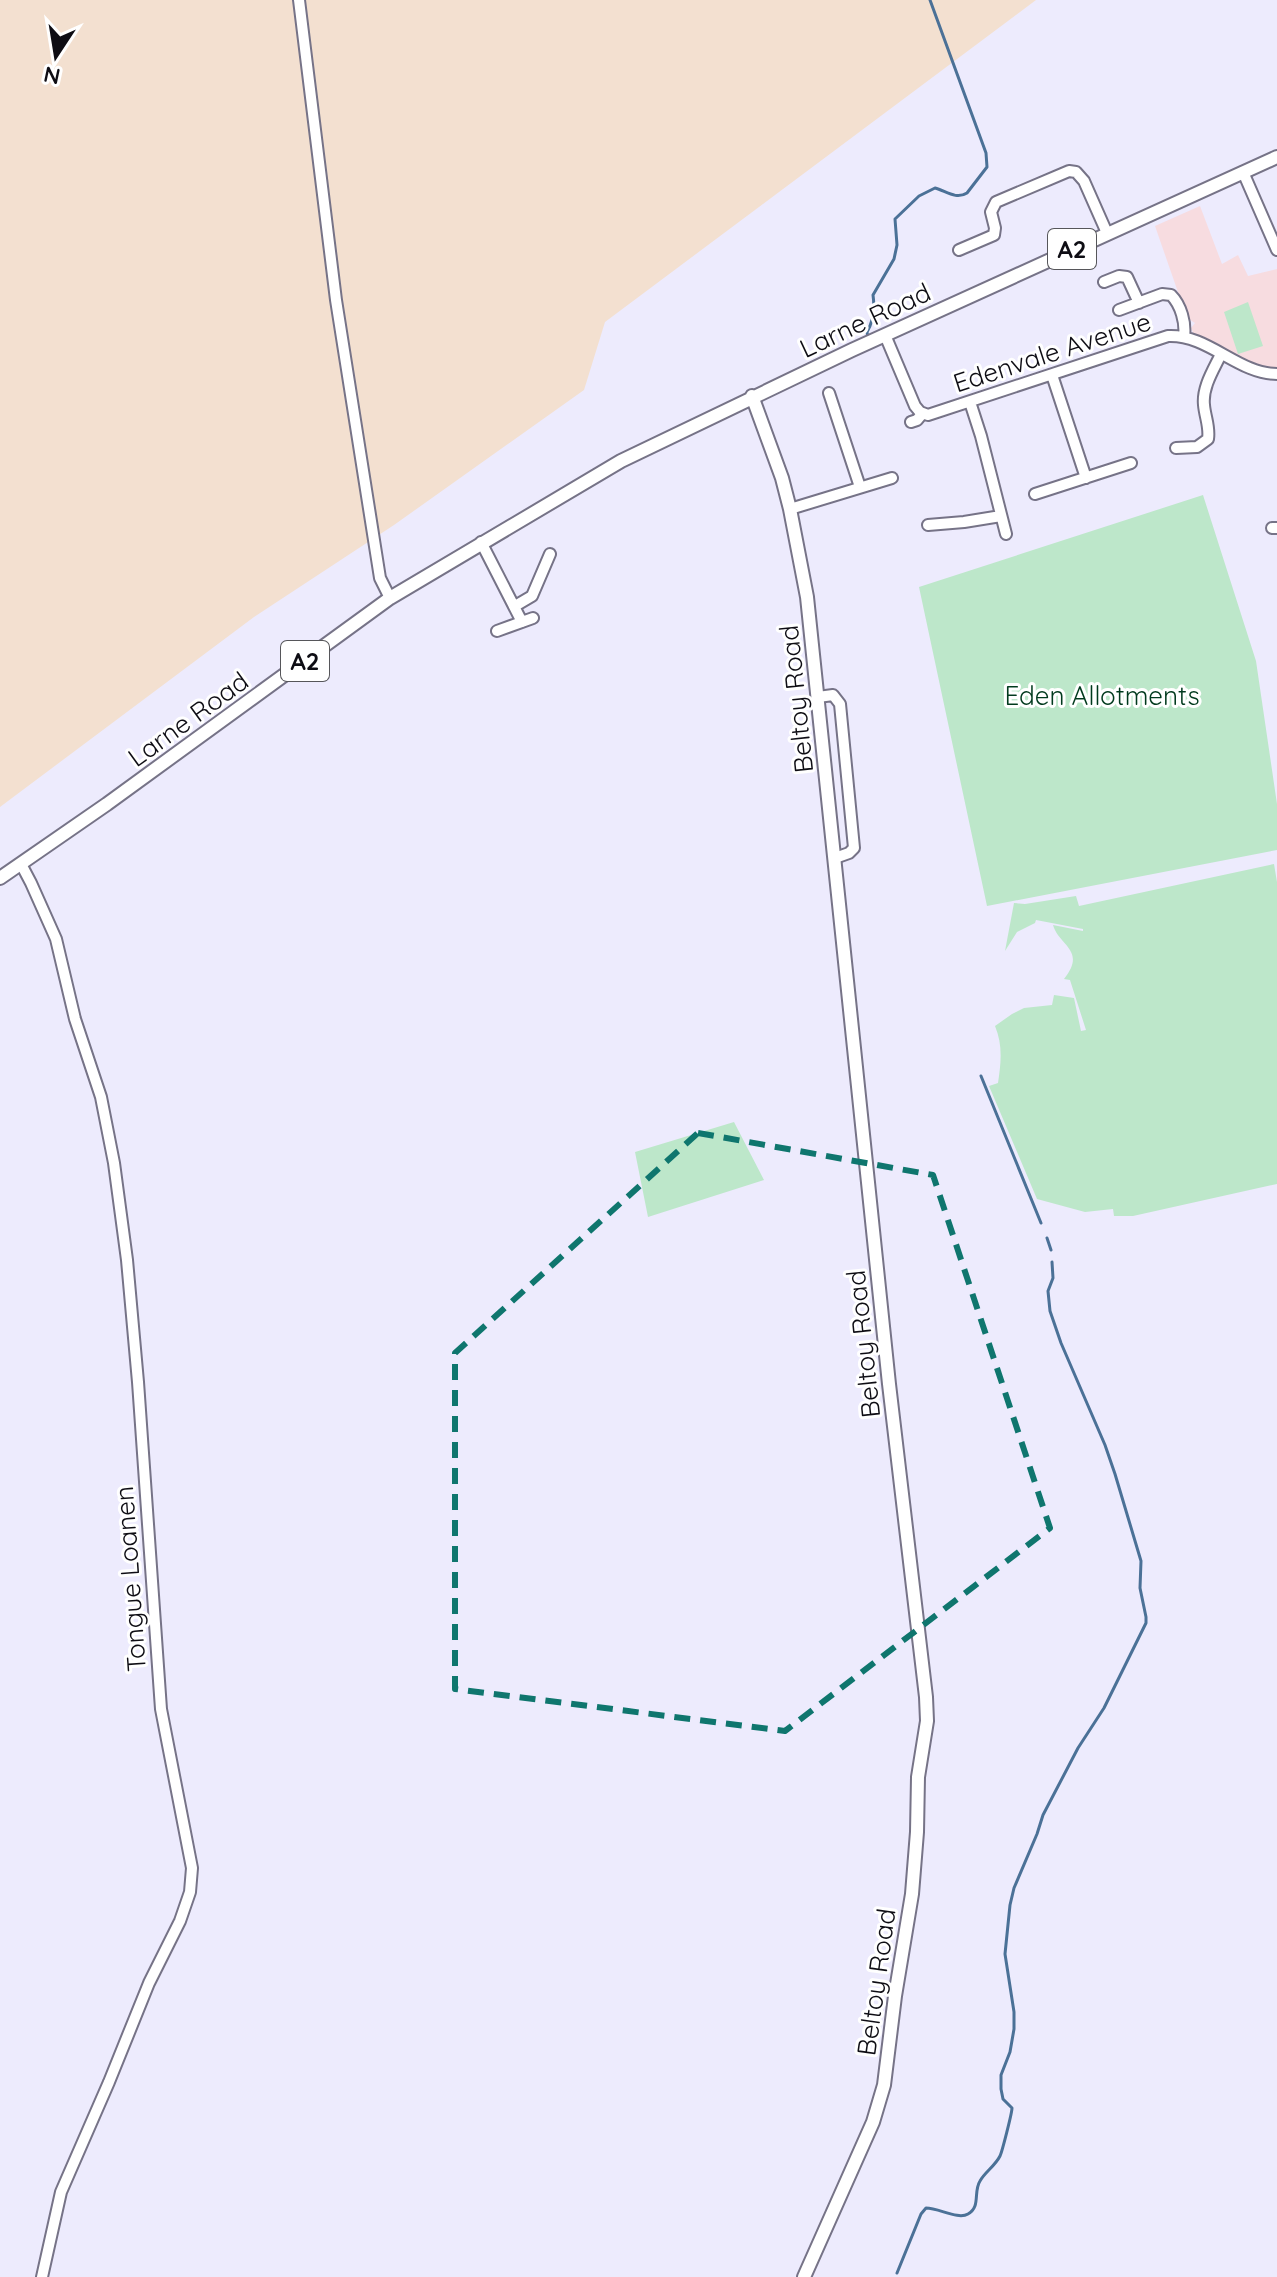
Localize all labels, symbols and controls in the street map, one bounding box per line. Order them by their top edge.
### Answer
north arrow [16,16,96,96]
text: N [41,60,63,91]
road number: A2 [1048,229,1096,269]
street label: Larne Road [794,275,936,365]
street label: Edenvale Avenue [949,304,1155,400]
street label: Beltoy Road [772,624,820,774]
road number: A2 [281,641,329,681]
street label: Larne Road [121,664,255,774]
park label: Eden Allotments [1004,679,1200,712]
street label: Beltoy Road [839,1269,887,1419]
street label: Tongue Loanen [107,1485,153,1673]
street label: Beltoy Road [849,1906,903,2058]

